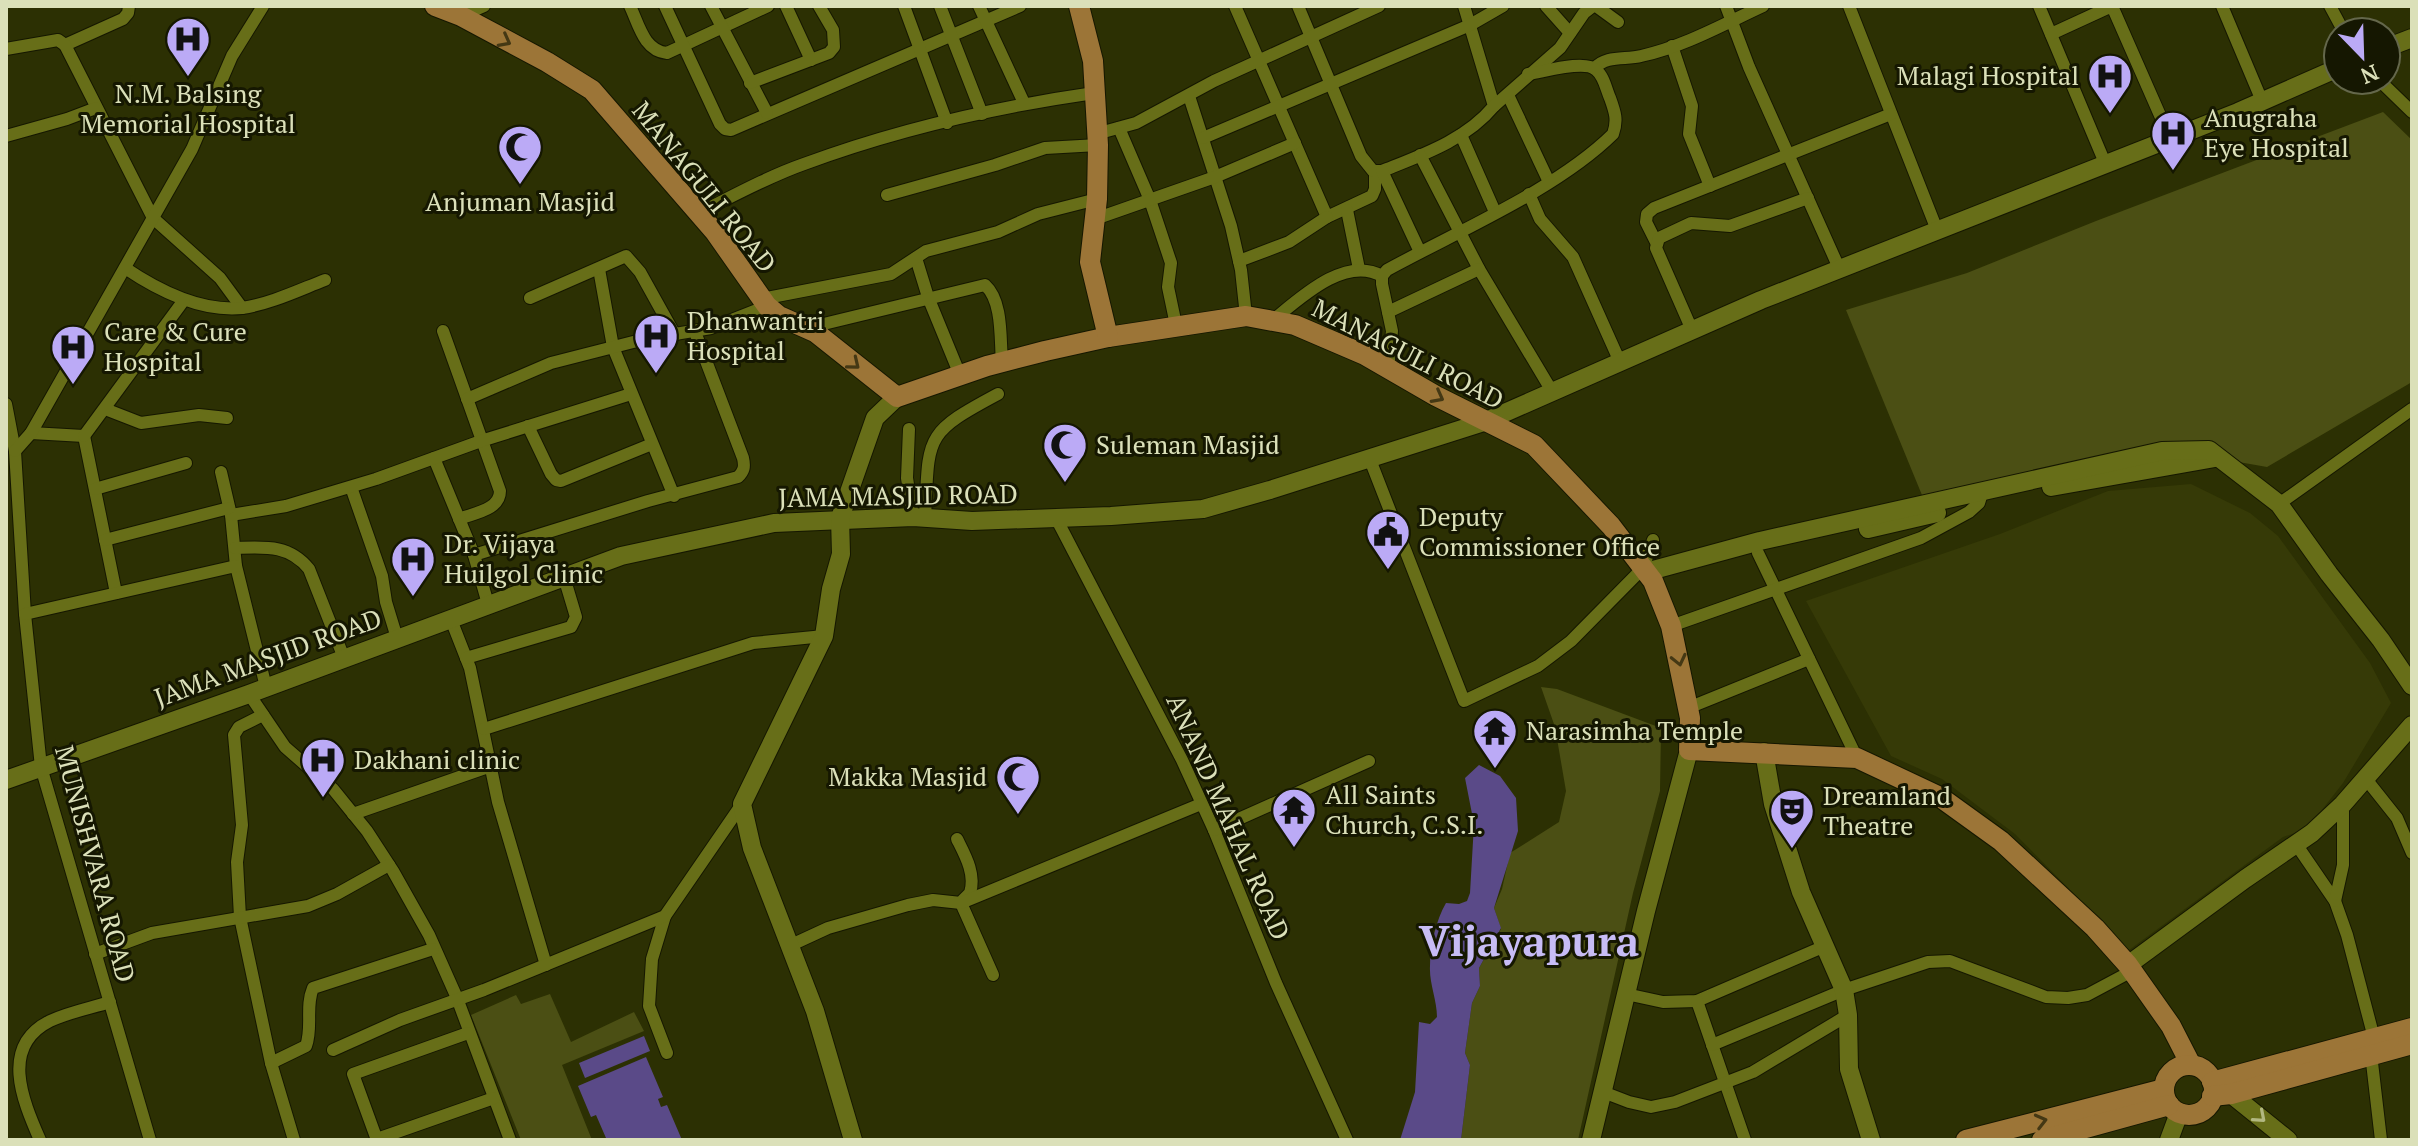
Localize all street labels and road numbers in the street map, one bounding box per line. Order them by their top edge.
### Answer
street label: MANAGULI ROAD [625,94,784,279]
street label: MANAGULI ROAD [1307,290,1510,416]
street label: JAMA MASJID ROAD [778,476,1018,514]
street label: JAMA MASJID ROAD [149,600,386,714]
street label: ANAND MAHAL ROAD [1159,688,1298,945]
street label: MUNISHVARA ROAD [48,742,144,986]

